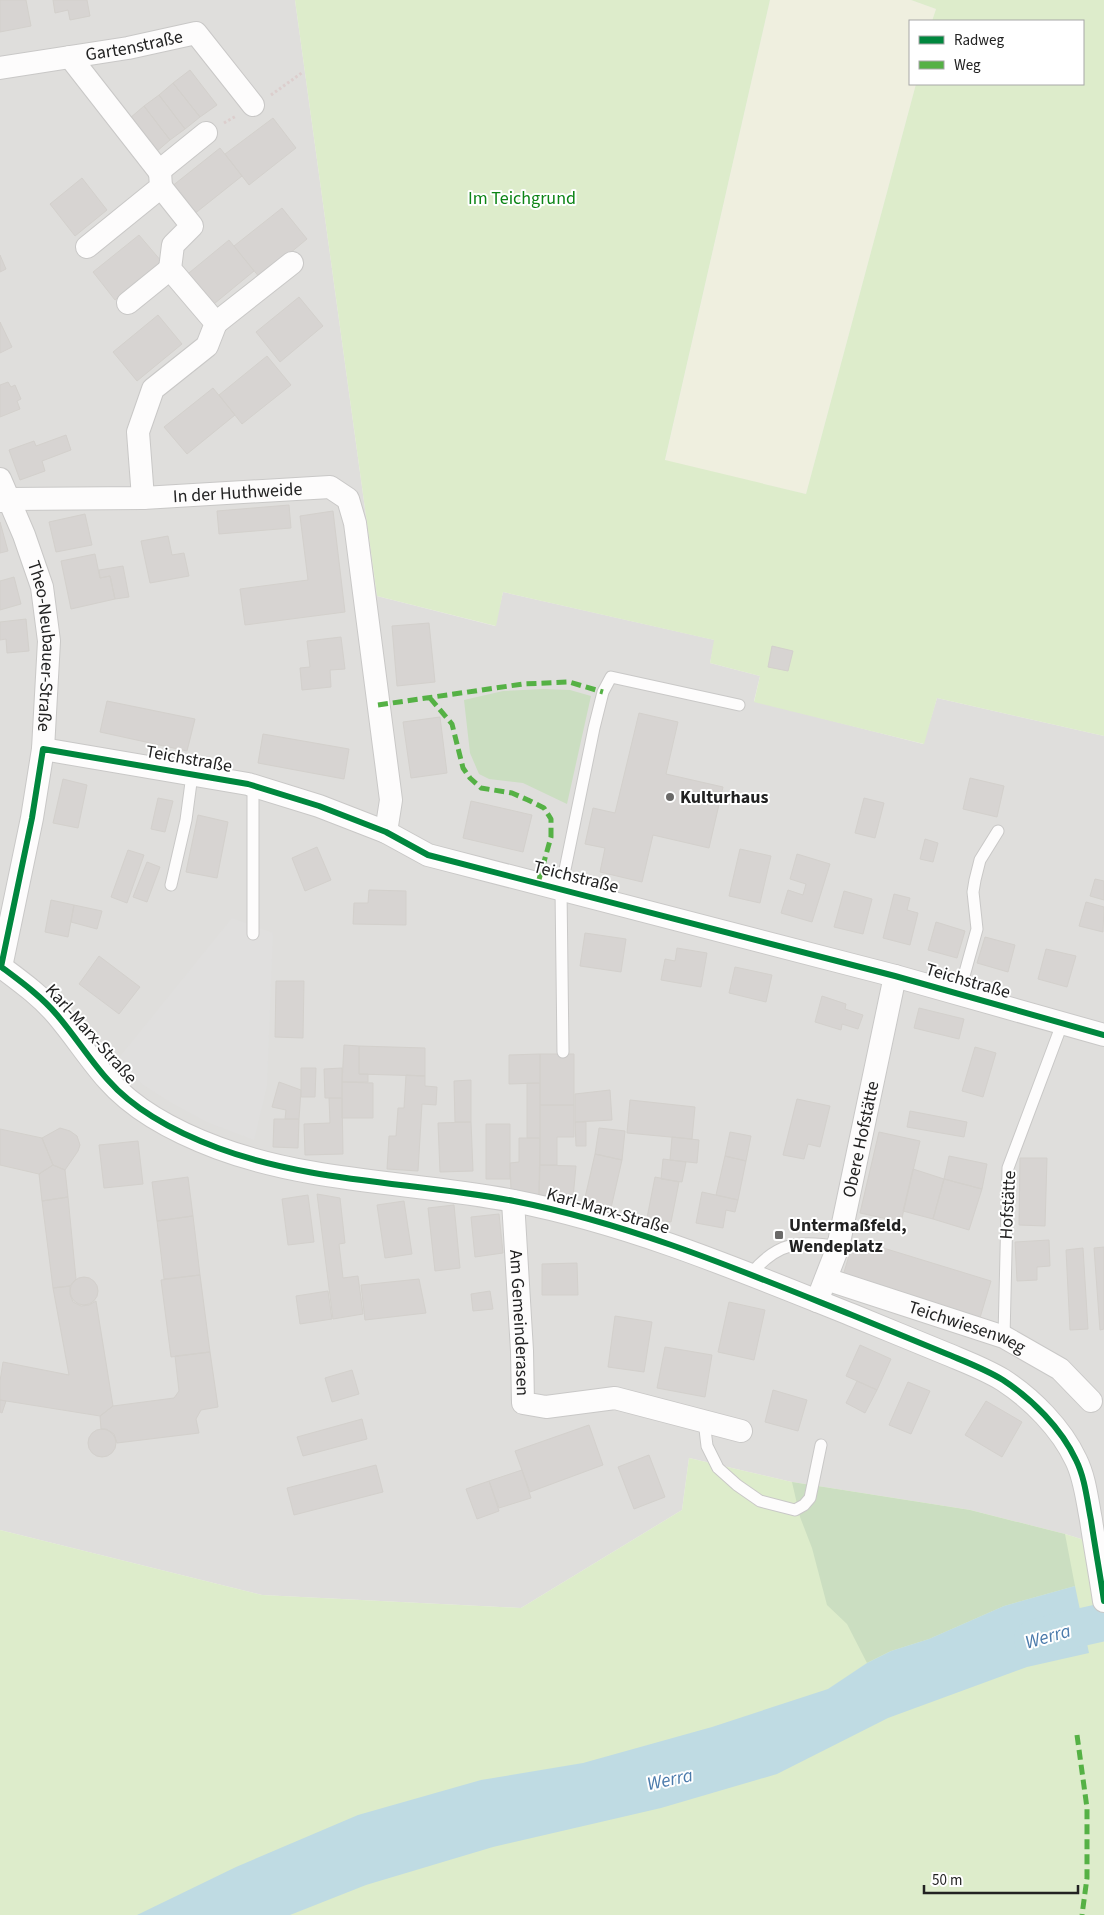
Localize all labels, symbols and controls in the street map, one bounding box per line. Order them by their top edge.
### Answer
legend [909,20,1084,85]
street label: Gartenstraße [84,24,185,67]
text: Radweg [954,30,1004,51]
text: Weg [954,55,981,76]
park label: Im Teichgrund [468,186,576,211]
street label: In der Huthweide [172,476,303,509]
street label: Theo-Neubauer-Straße [21,557,62,732]
street label: Teichstraße [144,739,234,779]
place label: Kulturhaus [680,785,768,810]
marker: Kulturhaus [664,791,676,803]
street label: Teichstraße [531,854,621,900]
street label: Teichstraße [923,957,1013,1005]
street label: Karl-Marx-Straße [39,978,143,1090]
street label: Obere Hofstätte [836,1079,885,1200]
street label: Hofstätte [994,1170,1022,1240]
street label: Karl-Marx-Straße [544,1182,672,1241]
place label: Untermaßfeld, Wendeplatz [789,1213,907,1259]
marker: Untermaßfeld, Wendeplatz [773,1229,785,1241]
street label: Am Gemeinderasen [503,1249,535,1396]
street label: Teichwiesenweg [905,1294,1031,1359]
water label: Werra [1022,1618,1074,1656]
water label: Werra [645,1762,695,1798]
scale bar [924,1862,1078,1894]
text: 50 m [932,1870,962,1891]

